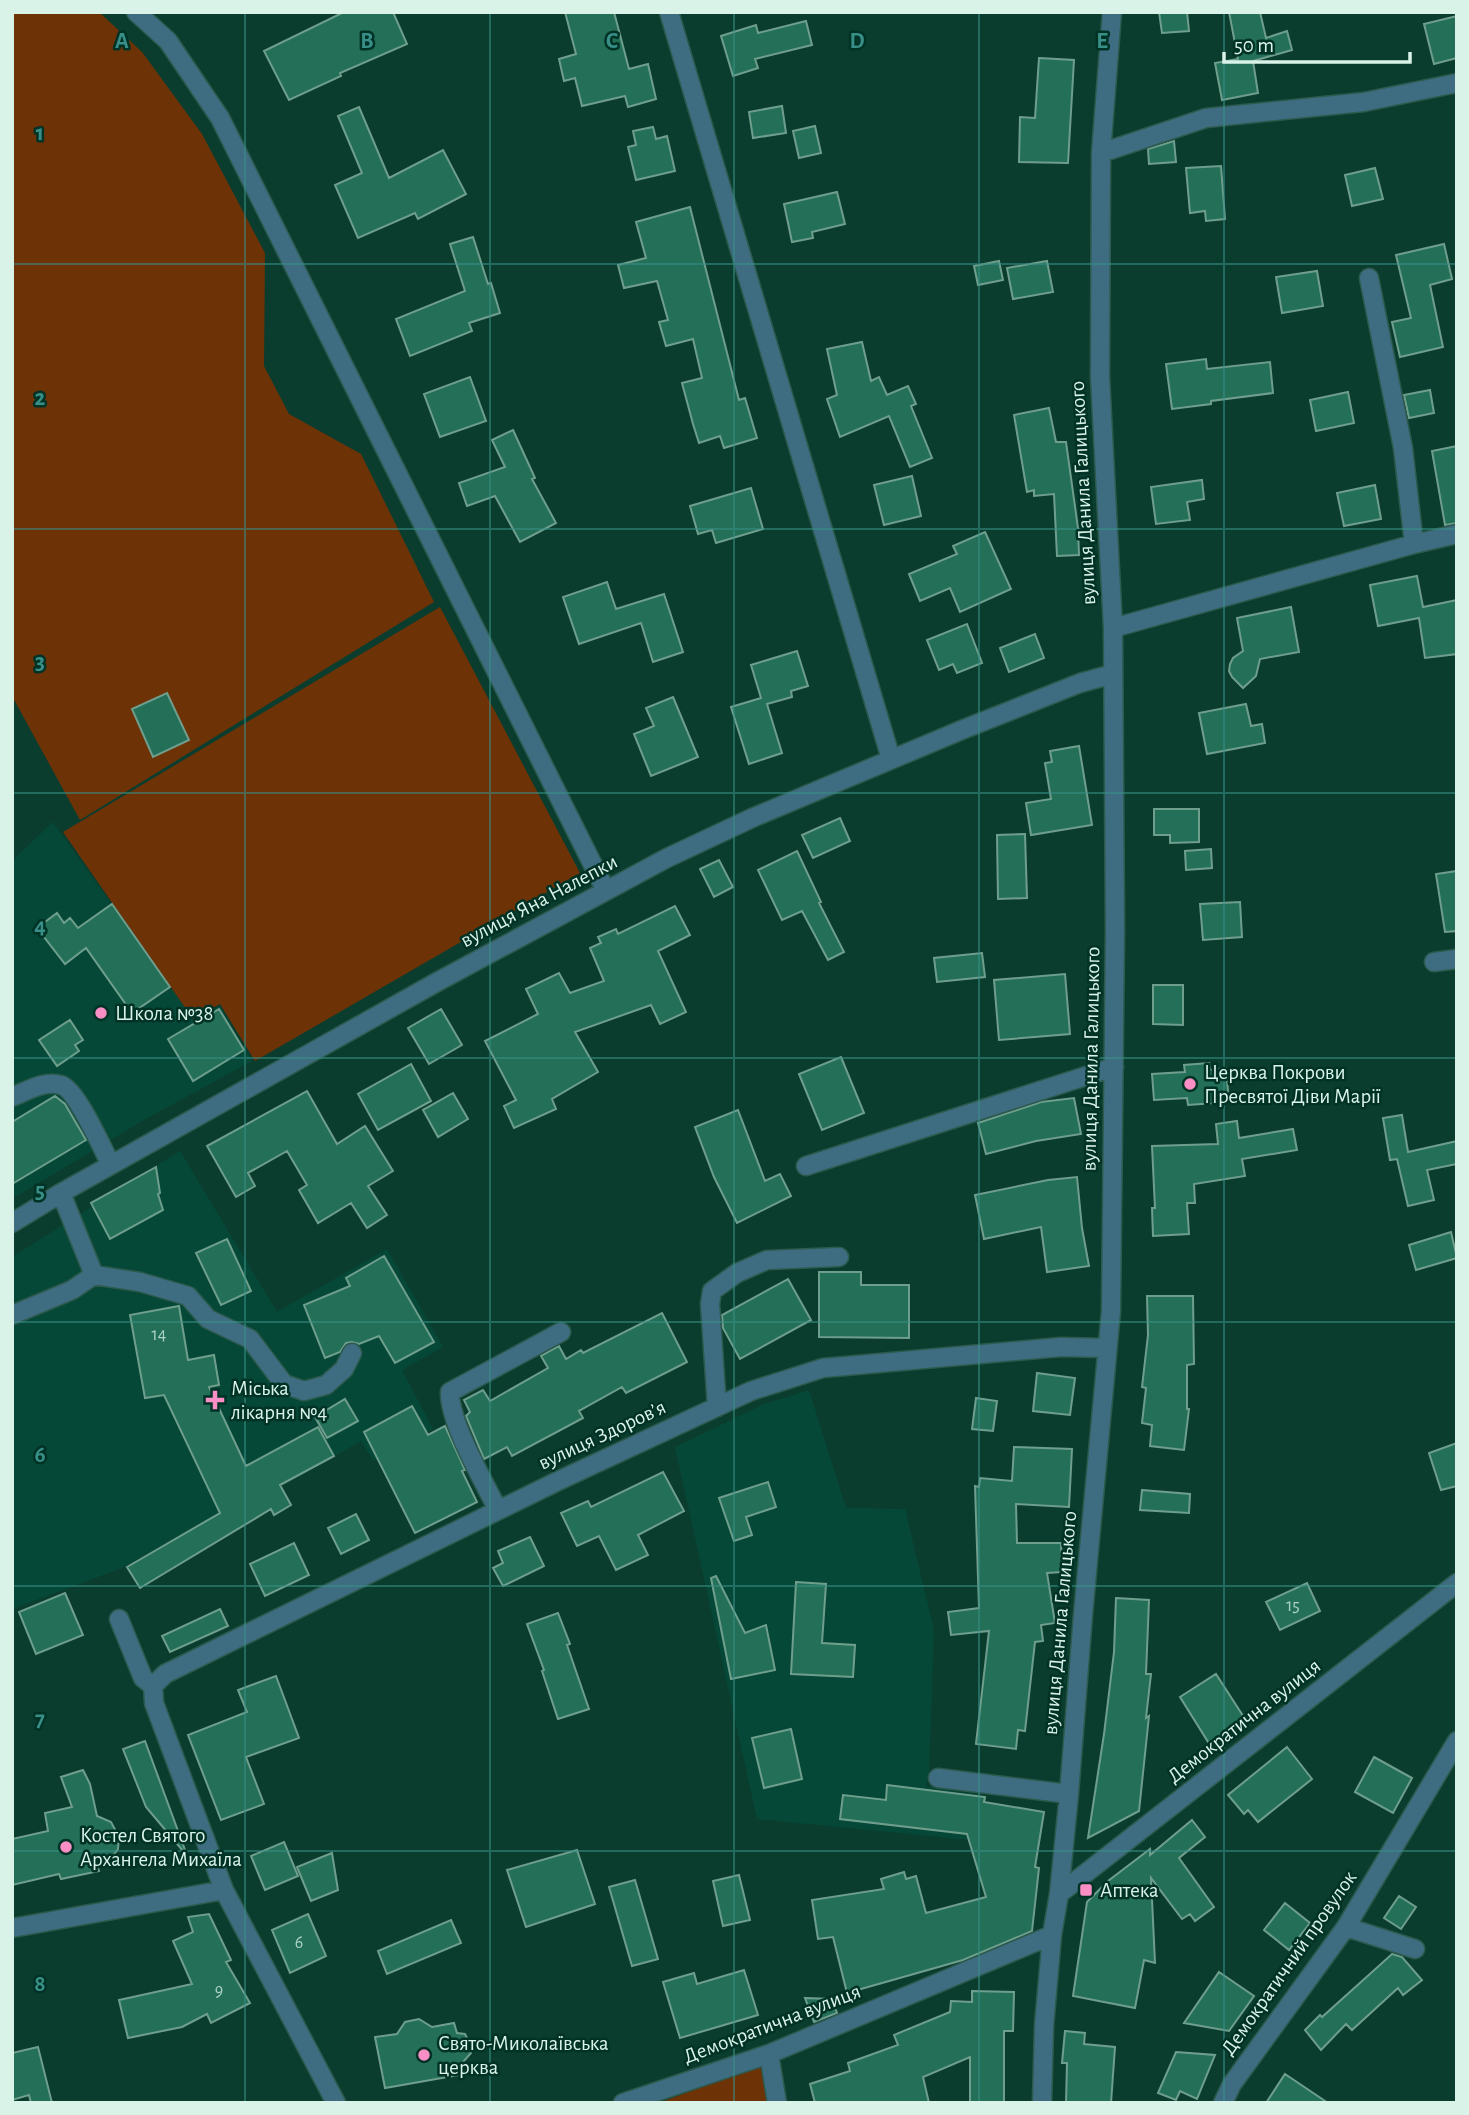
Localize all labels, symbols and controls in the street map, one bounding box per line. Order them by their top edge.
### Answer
scale bar [1224,21,1410,65]
text: A [115,30,129,53]
text: B [360,30,374,53]
text: C [606,30,618,53]
text: D [849,30,865,53]
text: E [1096,30,1108,53]
text: 50 m [1234,35,1274,56]
text: 1 [36,122,44,145]
street label: вулиця Данила Галицького [1067,380,1099,606]
text: 2 [35,387,46,410]
text: 3 [35,651,45,674]
street label: вулиця Яна Налепки [457,851,621,951]
text: 4 [34,915,46,938]
street label: вулиця Данила Галицького [1079,946,1103,1172]
place label: Школа №38 [115,1003,213,1024]
marker: Школа №38 [93,1005,109,1021]
place label: Церква Покрови Пресвятої Діви Марії [1204,1062,1381,1107]
marker: Церква Покрови Пресвятої Діви Марії [1182,1076,1198,1092]
text: 5 [35,1180,45,1203]
house number: 14 [152,1326,167,1344]
place label: Міська лікарня №4 [231,1378,327,1423]
marker: Міська лікарня №4 [205,1390,225,1410]
street label: вулиця Здоровʼя [535,1396,669,1474]
text: 6 [34,1444,46,1467]
street label: вулиця Данила Галицького [1040,1510,1080,1736]
house number: 15 [1286,1597,1300,1615]
street label: Демократична вулиця [1163,1655,1325,1787]
text: 7 [35,1708,45,1731]
place label: Костел Святого Архангела Михаїла [80,1825,242,1870]
marker: Костел Святого Архангела Михаїла [58,1839,74,1855]
street label: Демократичний провулок [1217,1867,1361,2059]
place label: Аптека [1100,1880,1159,1901]
marker: Аптека [1078,1882,1094,1898]
house number: 6 [295,1934,303,1952]
text: 8 [34,1973,46,1996]
street label: Демократична вулиця [681,1981,863,2067]
house number: 9 [215,1982,223,2000]
place label: Свято-Миколаївська церква [438,2033,609,2078]
marker: Свято-Миколаївська церква [416,2047,432,2063]

